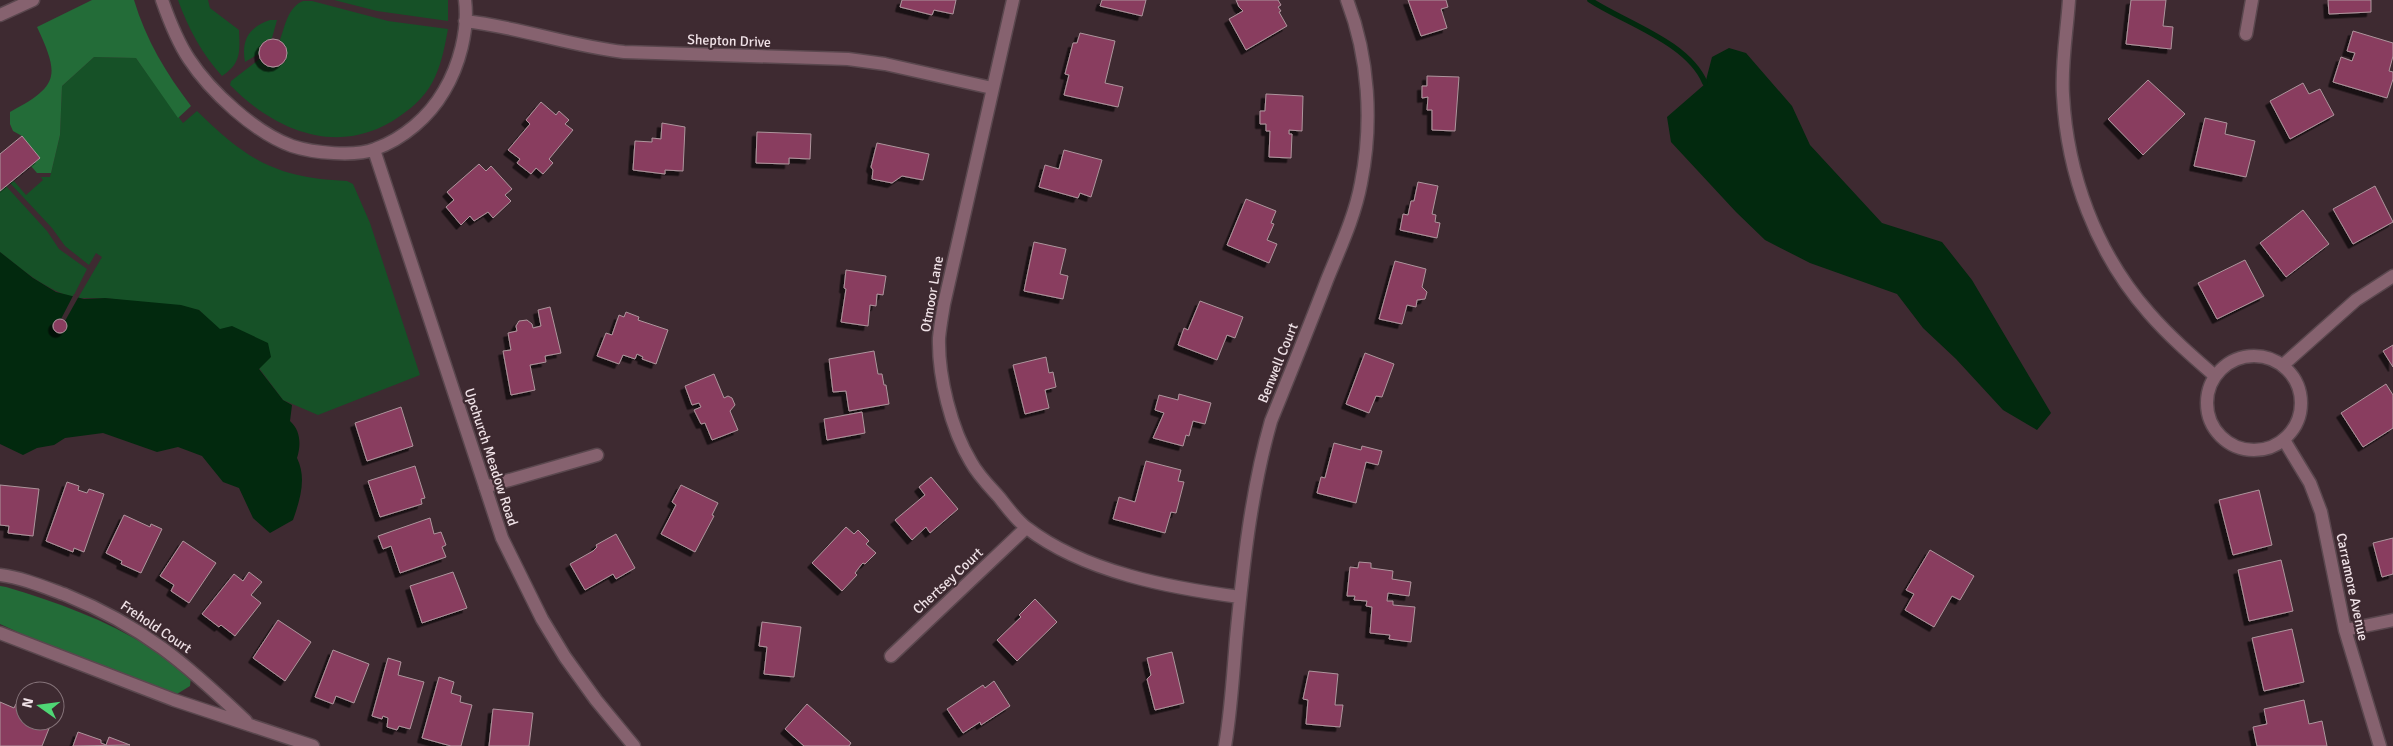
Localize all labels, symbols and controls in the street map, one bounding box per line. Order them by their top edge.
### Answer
street label: Shepton Drive [687,31,771,51]
street label: Otmoor Lane [917,255,947,333]
street label: Benwell Court [1254,321,1302,405]
street label: Upchurch Meadow Road [461,386,521,528]
street label: Carramore Avenue [2332,531,2372,643]
street label: Chertsey Court [909,544,987,618]
street label: Frehold Court [117,597,195,657]
north arrow [15,681,65,731]
text: N [18,696,37,710]

